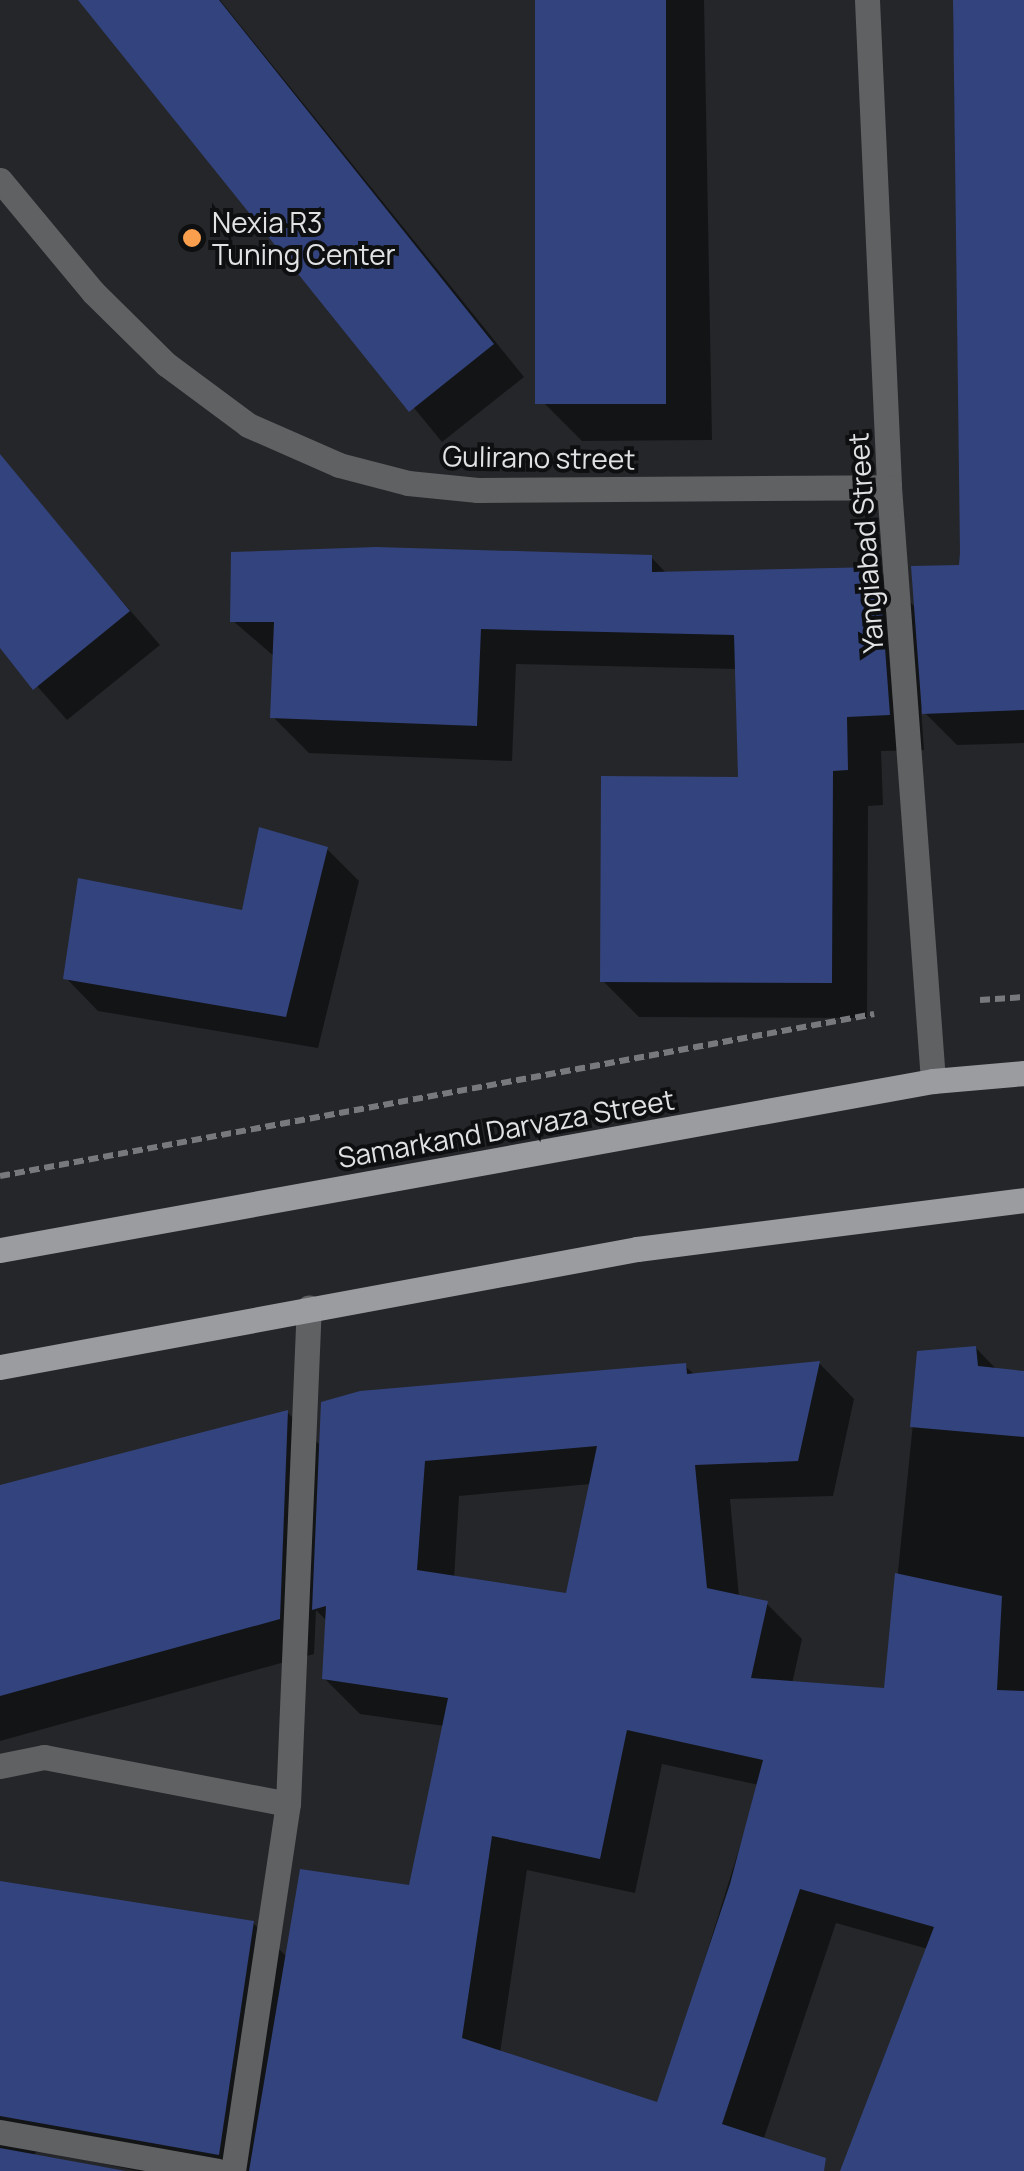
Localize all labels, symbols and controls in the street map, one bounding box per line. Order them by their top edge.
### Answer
place label: Nexia R3 Tuning Center [212,205,396,271]
marker: Nexia R3 Tuning Center [181,227,203,249]
street label: Yangiabad Street [841,432,889,654]
street label: Gulirano street [442,439,636,475]
street label: Samarkand Darvaza Street [335,1082,677,1174]

